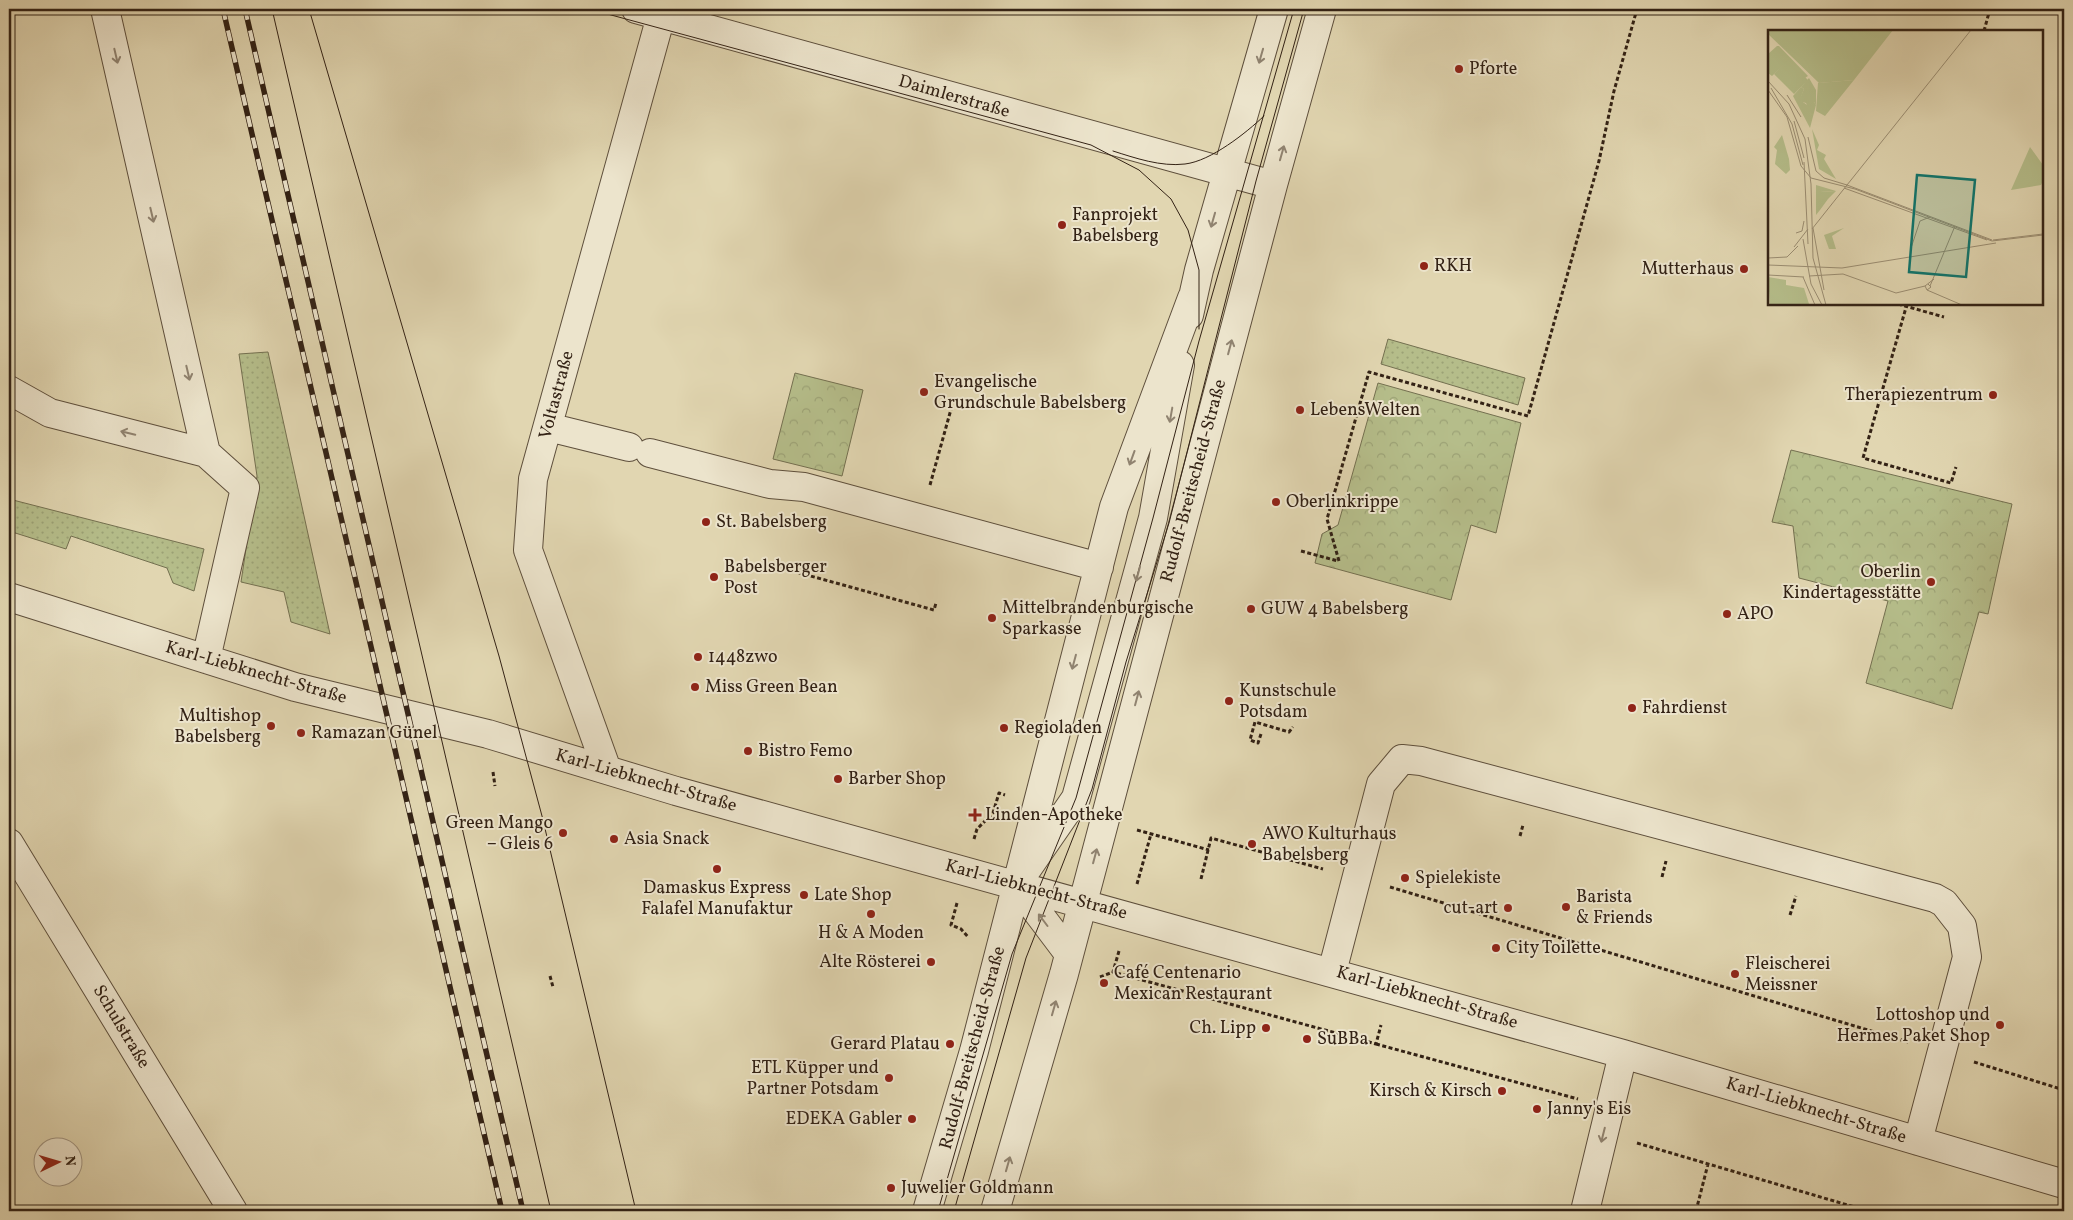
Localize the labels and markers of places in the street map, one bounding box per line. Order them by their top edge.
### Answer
place label: Pforte [1469,57,1517,82]
marker: Pforte [1453,63,1465,75]
place label: Fanprojekt Babelsberg [1072,203,1159,249]
marker: Fanprojekt Babelsberg [1056,219,1068,231]
place label: RKH [1434,254,1472,279]
place label: Mutterhaus [1642,257,1734,282]
marker: RKH [1418,260,1430,272]
marker: Mutterhaus [1738,263,1750,275]
place label: Evangelische Grundschule Babelsberg [934,370,1126,416]
place label: Therapiezentrum [1845,383,1983,408]
marker: Evangelische Grundschule Babelsberg [918,386,930,398]
marker: Therapiezentrum [1987,389,1999,401]
place label: LebensWelten [1310,398,1421,423]
marker: LebensWelten [1294,404,1306,416]
place label: Oberlinkrippe [1286,490,1399,515]
marker: Oberlinkrippe [1270,496,1282,508]
place label: St. Babelsberg [716,510,827,535]
marker: St. Babelsberg [700,516,712,528]
place label: Babelsberger Post [724,555,827,601]
place label: Oberlin Kindertagesstätte [1782,560,1921,606]
marker: Babelsberger Post [708,571,720,583]
marker: Oberlin Kindertagesstätte [1925,576,1937,588]
place label: Mittelbrandenburgische Sparkasse [1002,596,1194,642]
place label: GUW 4 Babelsberg [1261,597,1409,622]
place label: APO [1737,602,1773,627]
marker: GUW 4 Babelsberg [1245,603,1257,615]
marker: APO [1721,608,1733,620]
marker: Mittelbrandenburgische Sparkasse [986,612,998,624]
place label: 1448zwo [708,645,778,670]
marker: 1448zwo [692,651,704,663]
place label: Miss Green Bean [705,675,838,700]
place label: Kunstschule Potsdam [1239,679,1336,725]
marker: Miss Green Bean [689,681,701,693]
marker: Kunstschule Potsdam [1223,695,1235,707]
place label: Fahrdienst [1642,696,1727,721]
marker: Fahrdienst [1626,702,1638,714]
place label: Multishop Babelsberg [174,704,261,750]
place label: Regioladen [1014,716,1103,741]
marker: Multishop Babelsberg [265,720,277,732]
place label: Ramazan Günel [311,721,437,746]
marker: Regioladen [998,722,1010,734]
marker: Ramazan Günel [295,727,307,739]
place label: Bistro Femo [758,739,853,764]
marker: Bistro Femo [742,745,754,757]
place label: Barber Shop [848,767,946,792]
marker: Barber Shop [832,773,844,785]
place label: Linden-Apotheke [985,803,1123,828]
marker: Linden-Apotheke [969,809,981,821]
place label: Green Mango – Gleis 6 [446,811,553,857]
place label: AWO Kulturhaus Babelsberg [1262,822,1397,868]
marker: Green Mango – Gleis 6 [557,827,569,839]
place label: Asia Snack [624,827,710,852]
marker: Asia Snack [608,833,620,845]
marker: AWO Kulturhaus Babelsberg [1246,838,1258,850]
marker: Damaskus Express Falafel Manufaktur [711,863,723,875]
place label: Spielekiste [1415,866,1501,891]
marker: Spielekiste [1399,872,1411,884]
place label: Damaskus Express Falafel Manufaktur [641,876,793,922]
place label: Late Shop [814,883,892,908]
place label: Barista & Friends [1576,885,1653,931]
marker: Late Shop [798,889,810,901]
place label: cut-art [1443,896,1498,921]
marker: Barista & Friends [1560,901,1572,913]
marker: cut-art [1502,902,1514,914]
marker: H & A Moden [865,908,877,920]
place label: H & A Moden [818,921,924,946]
place label: City Toilette [1506,936,1601,961]
marker: City Toilette [1490,942,1502,954]
place label: Alte Rösterei [819,950,921,975]
place label: Fleischerei Meissner [1745,952,1830,998]
marker: Alte Rösterei [925,956,937,968]
place label: Café Centenario Mexican Restaurant [1114,961,1272,1007]
marker: Fleischerei Meissner [1729,968,1741,980]
marker: Café Centenario Mexican Restaurant [1098,977,1110,989]
place label: Lottoshop und Hermes Paket Shop [1837,1003,1990,1049]
place label: Ch. Lipp [1190,1016,1256,1041]
marker: Lottoshop und Hermes Paket Shop [1994,1019,2006,1031]
marker: Ch. Lipp [1260,1022,1272,1034]
place label: SuBBa [1317,1027,1369,1052]
place label: Gerard Platau [831,1032,940,1057]
marker: SuBBa [1301,1033,1313,1045]
marker: Gerard Platau [944,1038,956,1050]
place label: ETL Küpper und Partner Potsdam [747,1056,879,1102]
marker: ETL Küpper und Partner Potsdam [883,1072,895,1084]
place label: Kirsch & Kirsch [1369,1079,1492,1104]
marker: Kirsch & Kirsch [1496,1085,1508,1097]
place label: Janny's Eis [1547,1097,1631,1122]
marker: Janny's Eis [1531,1103,1543,1115]
place label: EDEKA Gabler [786,1107,902,1132]
marker: EDEKA Gabler [906,1113,918,1125]
place label: Juwelier Goldmann [901,1176,1054,1201]
marker: Juwelier Goldmann [885,1182,897,1194]

